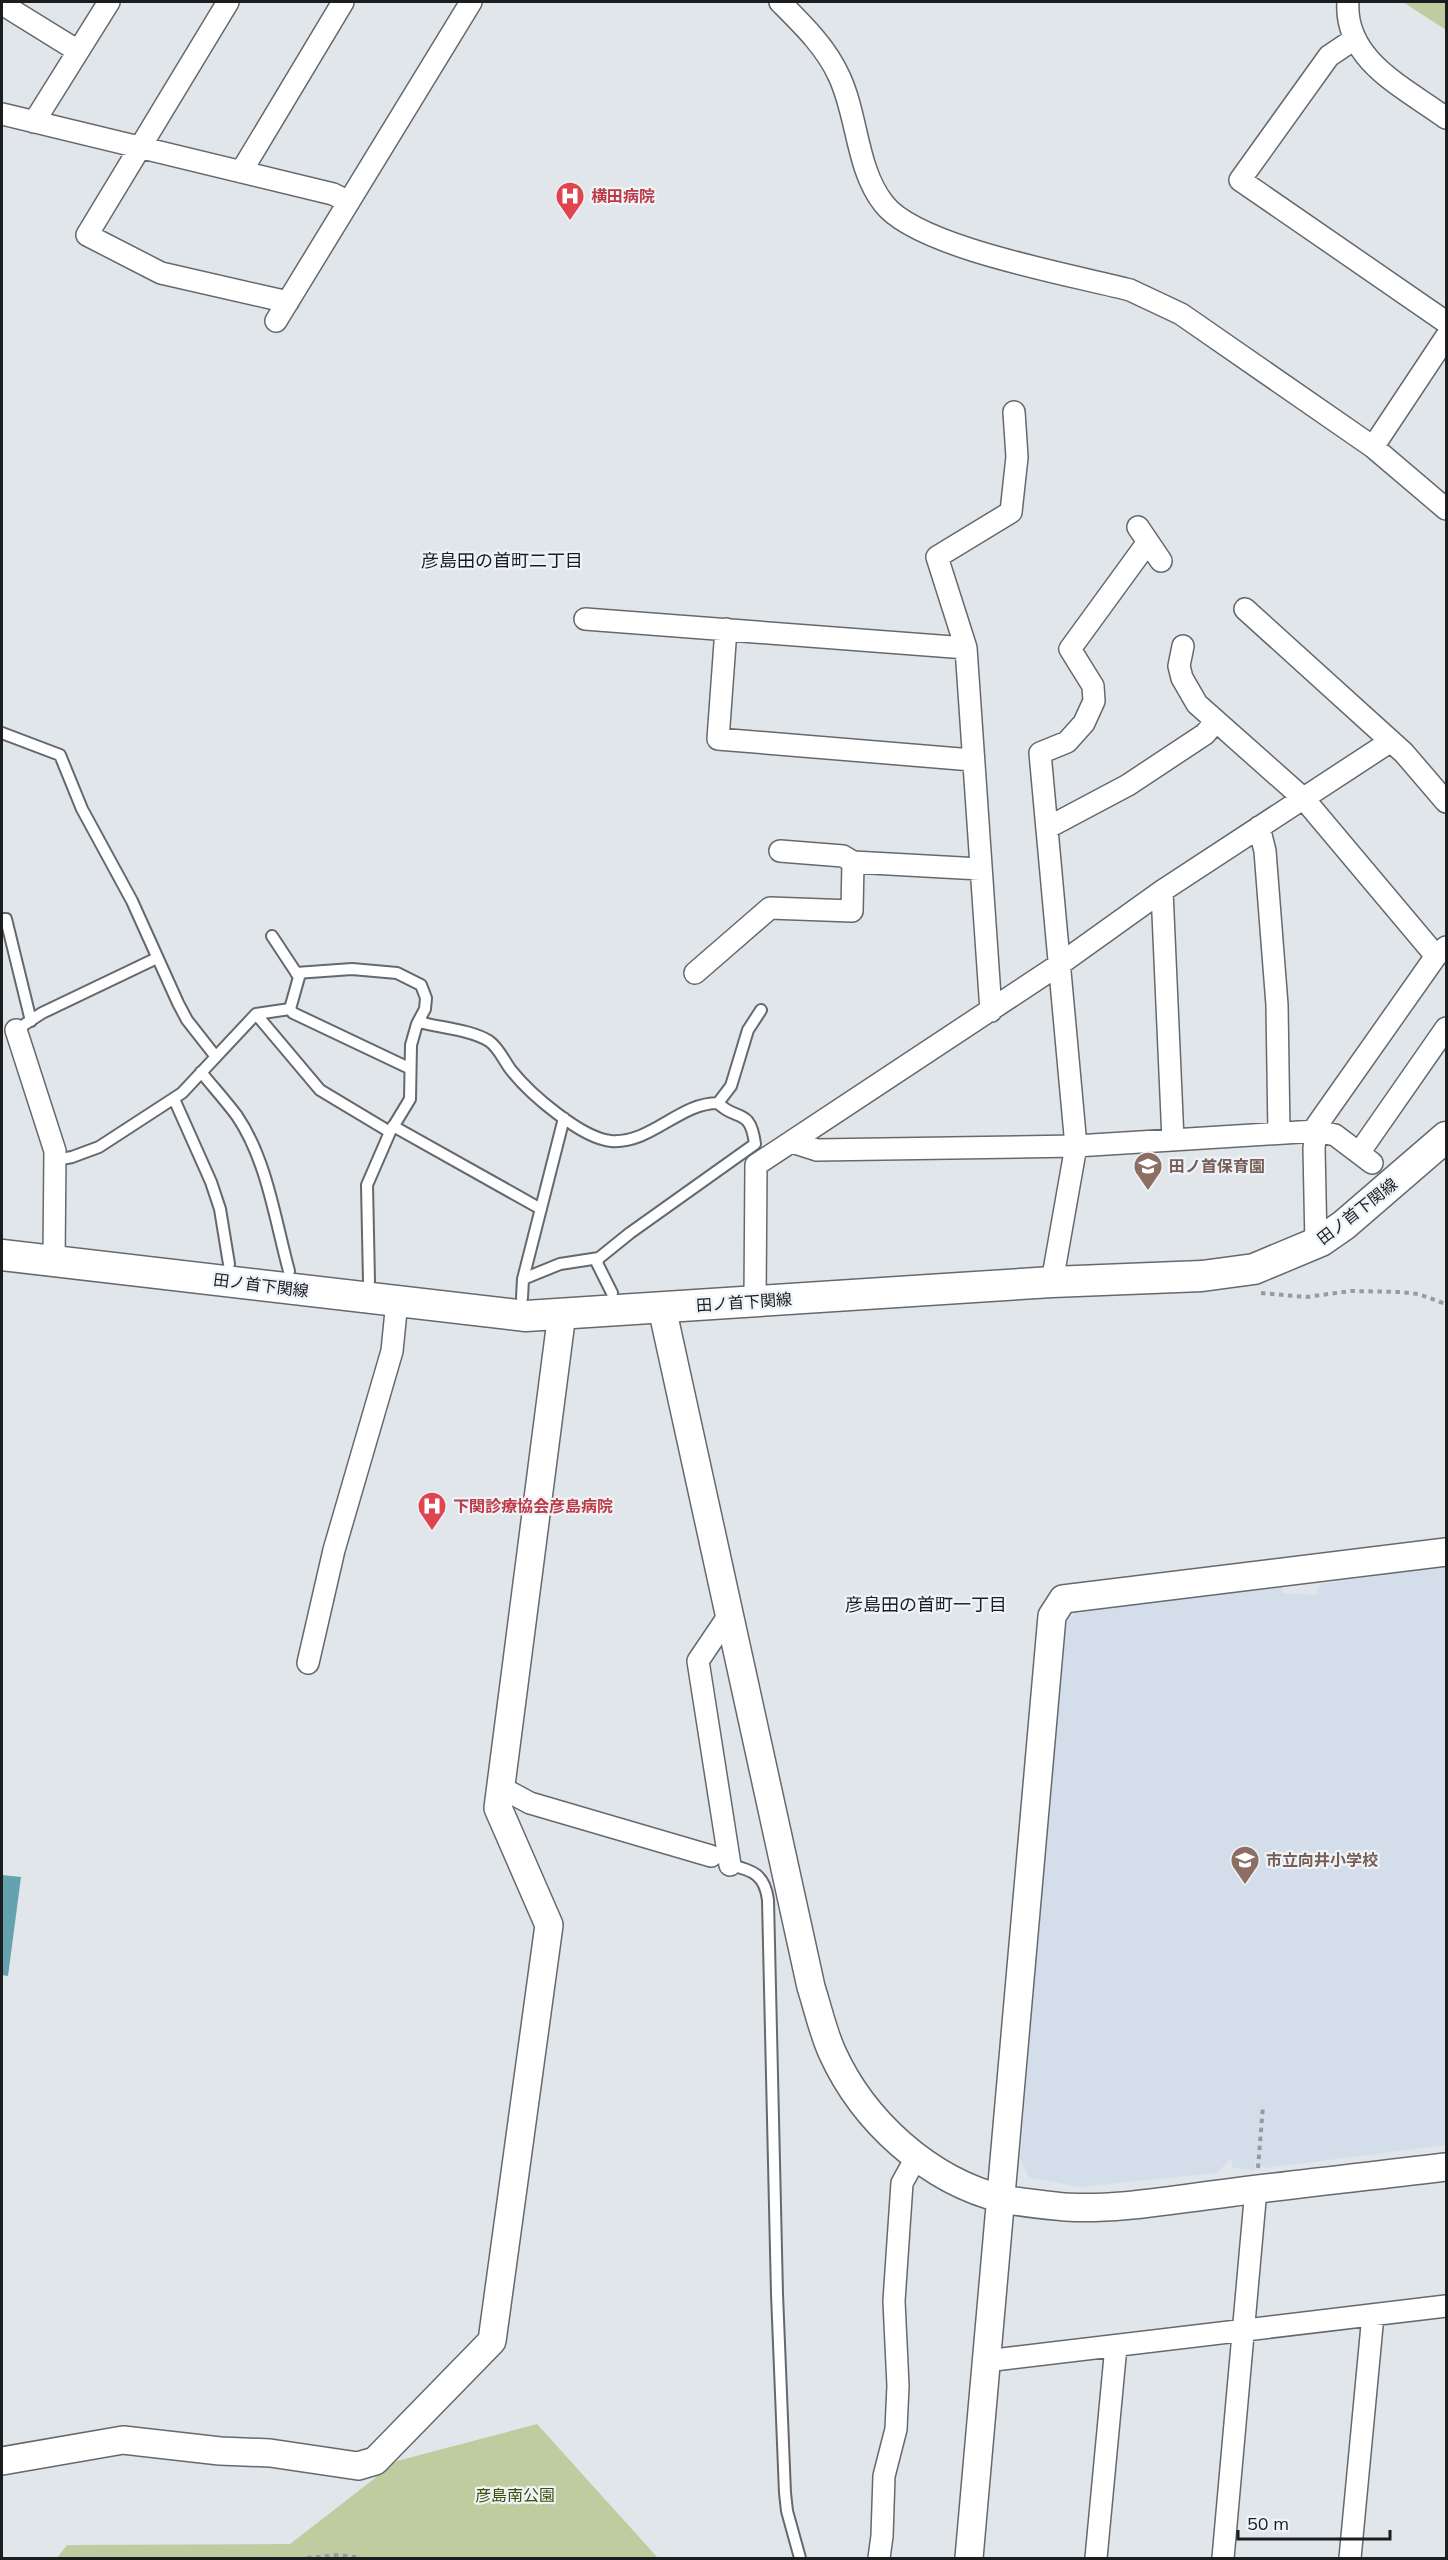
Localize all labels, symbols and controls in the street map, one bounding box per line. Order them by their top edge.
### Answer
hospital icon: 横田病院 [554,180,586,222]
place label: 横田病院 [591,186,655,206]
district label: 彦島田の首町二丁目 [421,549,583,572]
school or university icon: 田ノ首保育園 [1132,1150,1164,1192]
place label: 田ノ首保育園 [1169,1156,1265,1176]
street label: 田ノ首下関線 [1313,1174,1401,1248]
street label: 田ノ首下関線 [212,1269,310,1301]
street label: 田ノ首下関線 [695,1289,793,1315]
hospital icon: 下関診療協会彦島病院 [416,1490,448,1532]
place label: 下関診療協会彦島病院 [453,1496,613,1516]
district label: 彦島田の首町一丁目 [845,1593,1007,1616]
school or university icon: 市立向井小学校 [1229,1844,1261,1886]
place label: 市立向井小学校 [1266,1850,1378,1870]
park label: 彦島南公園 [475,2485,555,2505]
scale bar [1238,2503,1390,2541]
text: 50 m [1247,2512,1289,2535]

